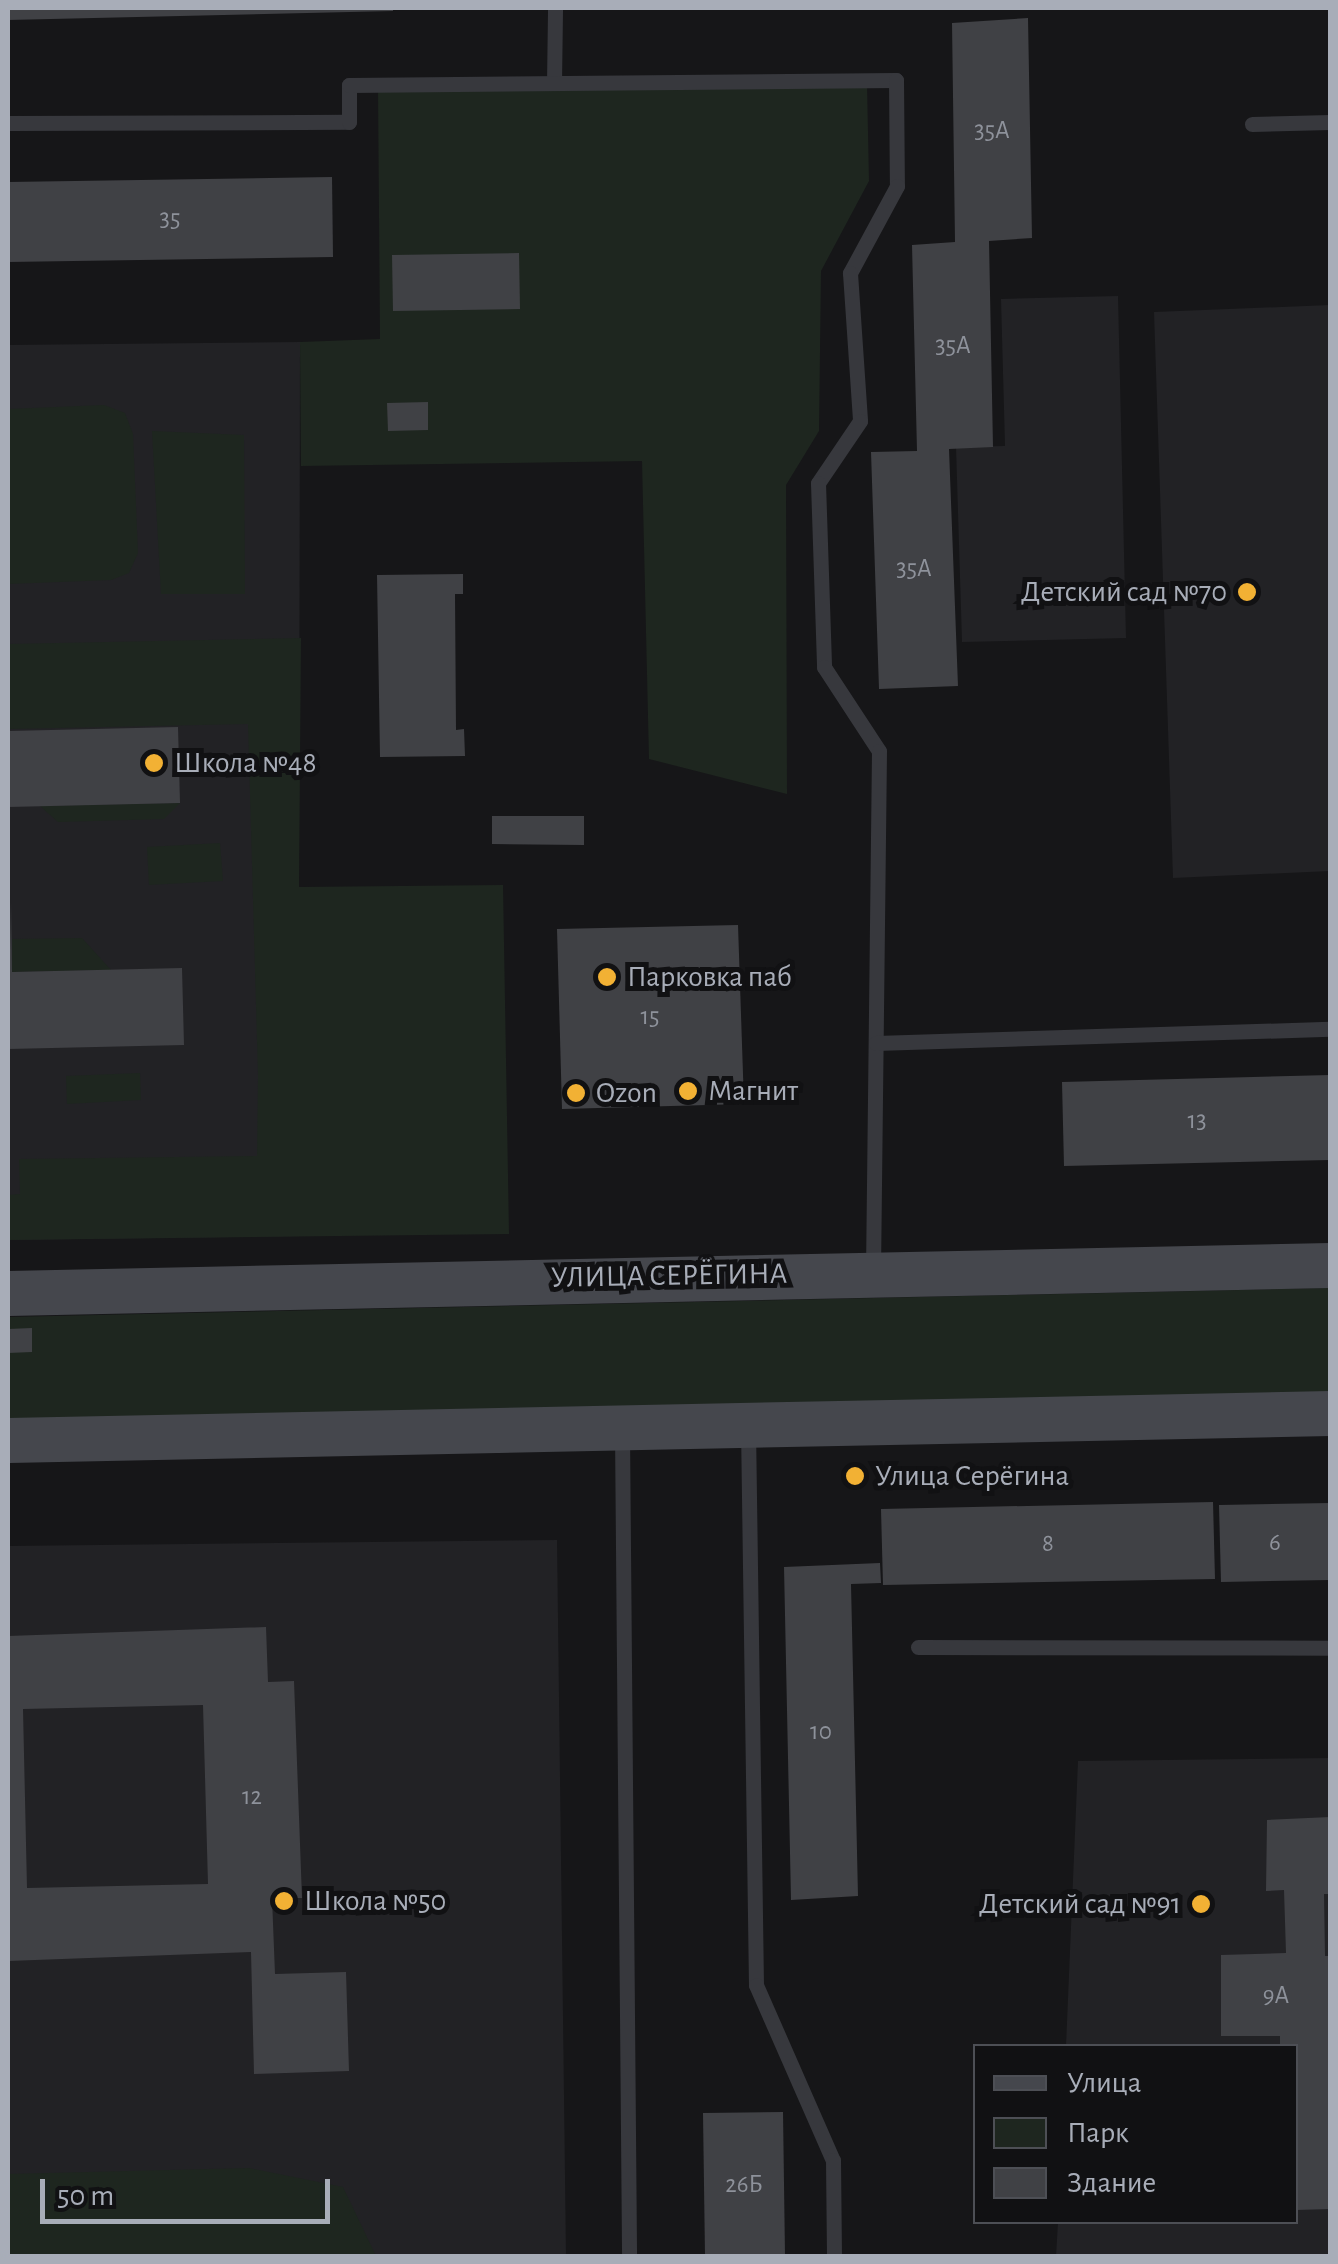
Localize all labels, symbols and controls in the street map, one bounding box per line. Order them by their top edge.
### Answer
house number: 35А [974,116,1010,146]
house number: 35 [160,204,180,234]
house number: 35А [935,331,971,361]
house number: 35А [896,554,932,584]
place label: Детский сад №70 [1021,574,1227,610]
marker: Детский сад №70 [1236,581,1258,603]
place label: Школа №48 [174,745,317,781]
marker: Школа №48 [143,752,165,774]
place label: Парковка паб [627,959,792,995]
marker: Парковка паб [596,966,618,988]
house number: 15 [640,1002,660,1032]
place label: Магнит [708,1073,798,1109]
place label: Ozon [596,1075,657,1111]
marker: Магнит [677,1080,699,1102]
marker: Ozon [565,1082,587,1104]
house number: 13 [1188,1106,1206,1136]
street label: УЛИЦА СЕРЁГИНА [550,1256,788,1296]
place label: Улица Серёгина [875,1458,1069,1494]
marker: Улица Серёгина [844,1465,866,1487]
house number: 6 [1269,1528,1281,1558]
house number: 8 [1042,1529,1054,1559]
house number: 10 [810,1717,832,1747]
house number: 12 [242,1782,262,1812]
place label: Школа №50 [304,1883,446,1919]
place label: Детский сад №91 [979,1886,1181,1922]
marker: Школа №50 [273,1890,295,1912]
marker: Детский сад №91 [1190,1893,1212,1915]
house number: 9А [1263,1981,1289,2011]
legend [973,2044,1298,2224]
text: Улица [1067,2068,1142,2098]
text: Парк [1067,2118,1129,2148]
scale bar [45,2159,335,2221]
text: Здание [1067,2168,1156,2198]
house number: 26Б [725,2170,763,2200]
text: 50 m [57,2181,114,2211]

